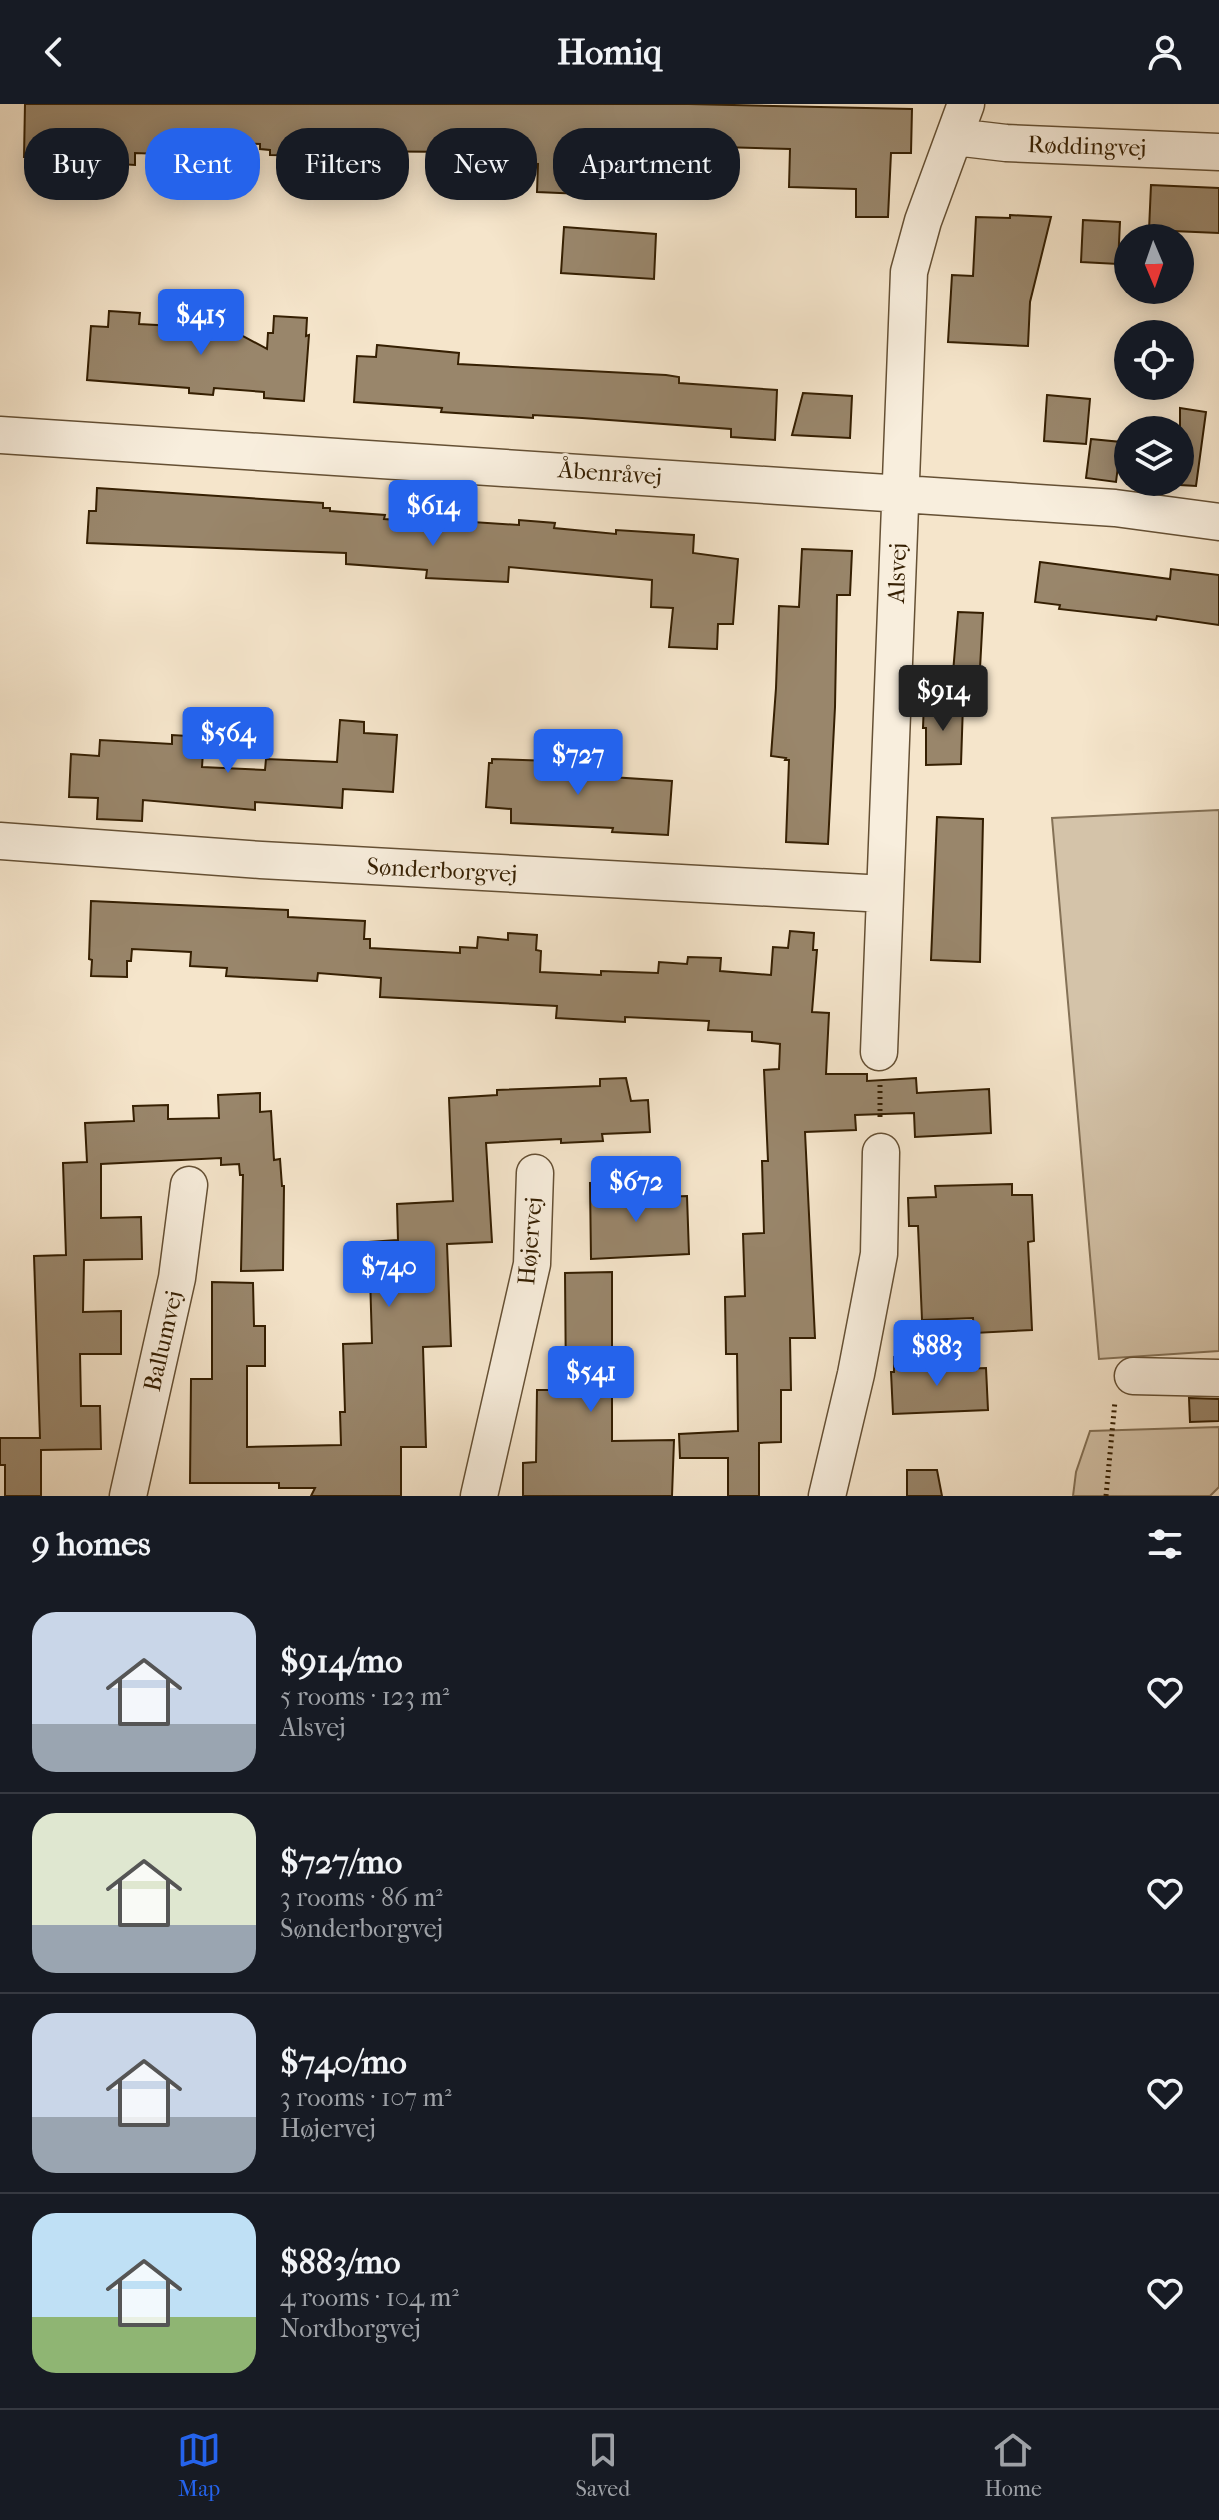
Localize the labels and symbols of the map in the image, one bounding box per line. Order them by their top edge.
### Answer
street label: Røddingvej [1027,130,1147,162]
north arrow [1114,224,1194,304]
pin: $415 [154,289,248,357]
street label: Åbenråvej [556,454,663,491]
pin: $614 [386,480,480,548]
street label: Alsvej [882,542,912,605]
pin: $914 [896,665,990,733]
pin: $564 [181,707,275,775]
pin: $727 [531,729,625,797]
street label: Sønderborgvej [366,852,518,888]
pin: $672 [589,1156,683,1224]
street label: Højervej [512,1196,548,1286]
pin: $740 [342,1241,436,1309]
street label: Ballumvej [138,1288,188,1394]
pin: $883 [890,1320,984,1388]
pin: $541 [544,1346,638,1414]

